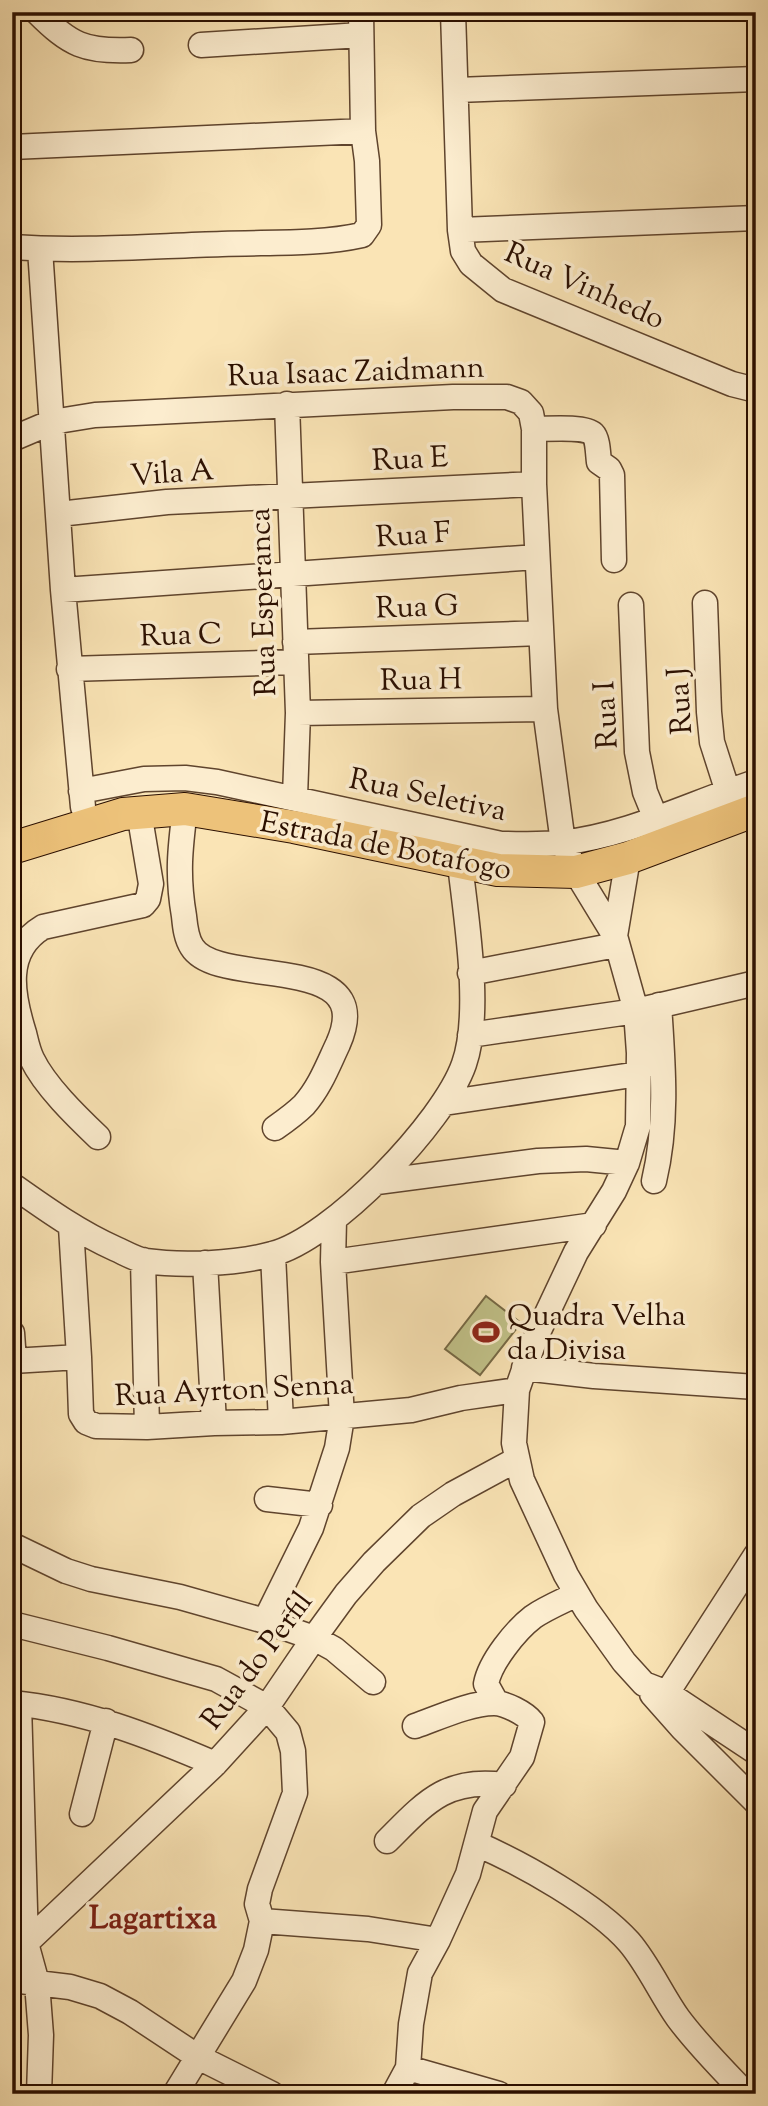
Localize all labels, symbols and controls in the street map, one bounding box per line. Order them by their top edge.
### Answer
street label: Rua Vinhedo [497,233,671,342]
street label: Rua Isaac Zaidmann [227,348,486,399]
street label: Rua E [371,437,449,484]
street label: Vila A [129,450,216,499]
street label: Rua Esperanca [240,507,289,697]
street label: Rua F [374,512,452,561]
street label: Rua G [375,586,459,631]
street label: Rua C [139,614,223,659]
street label: Rua H [380,659,463,704]
street label: Rua J [658,666,705,736]
street label: Rua I [584,680,631,750]
street label: Rua Seletiva [345,759,510,834]
street label: Estrada de Botafogo [256,802,515,893]
place label: Quadra Velha da Divisa [507,1296,686,1373]
sports icon: Quadra Velha da Divisa [471,1317,501,1347]
street label: Rua Ayrton Senna [114,1364,355,1419]
street label: Rua do Perfil [192,1583,324,1740]
district label: Lagartixa [89,1897,217,1943]

